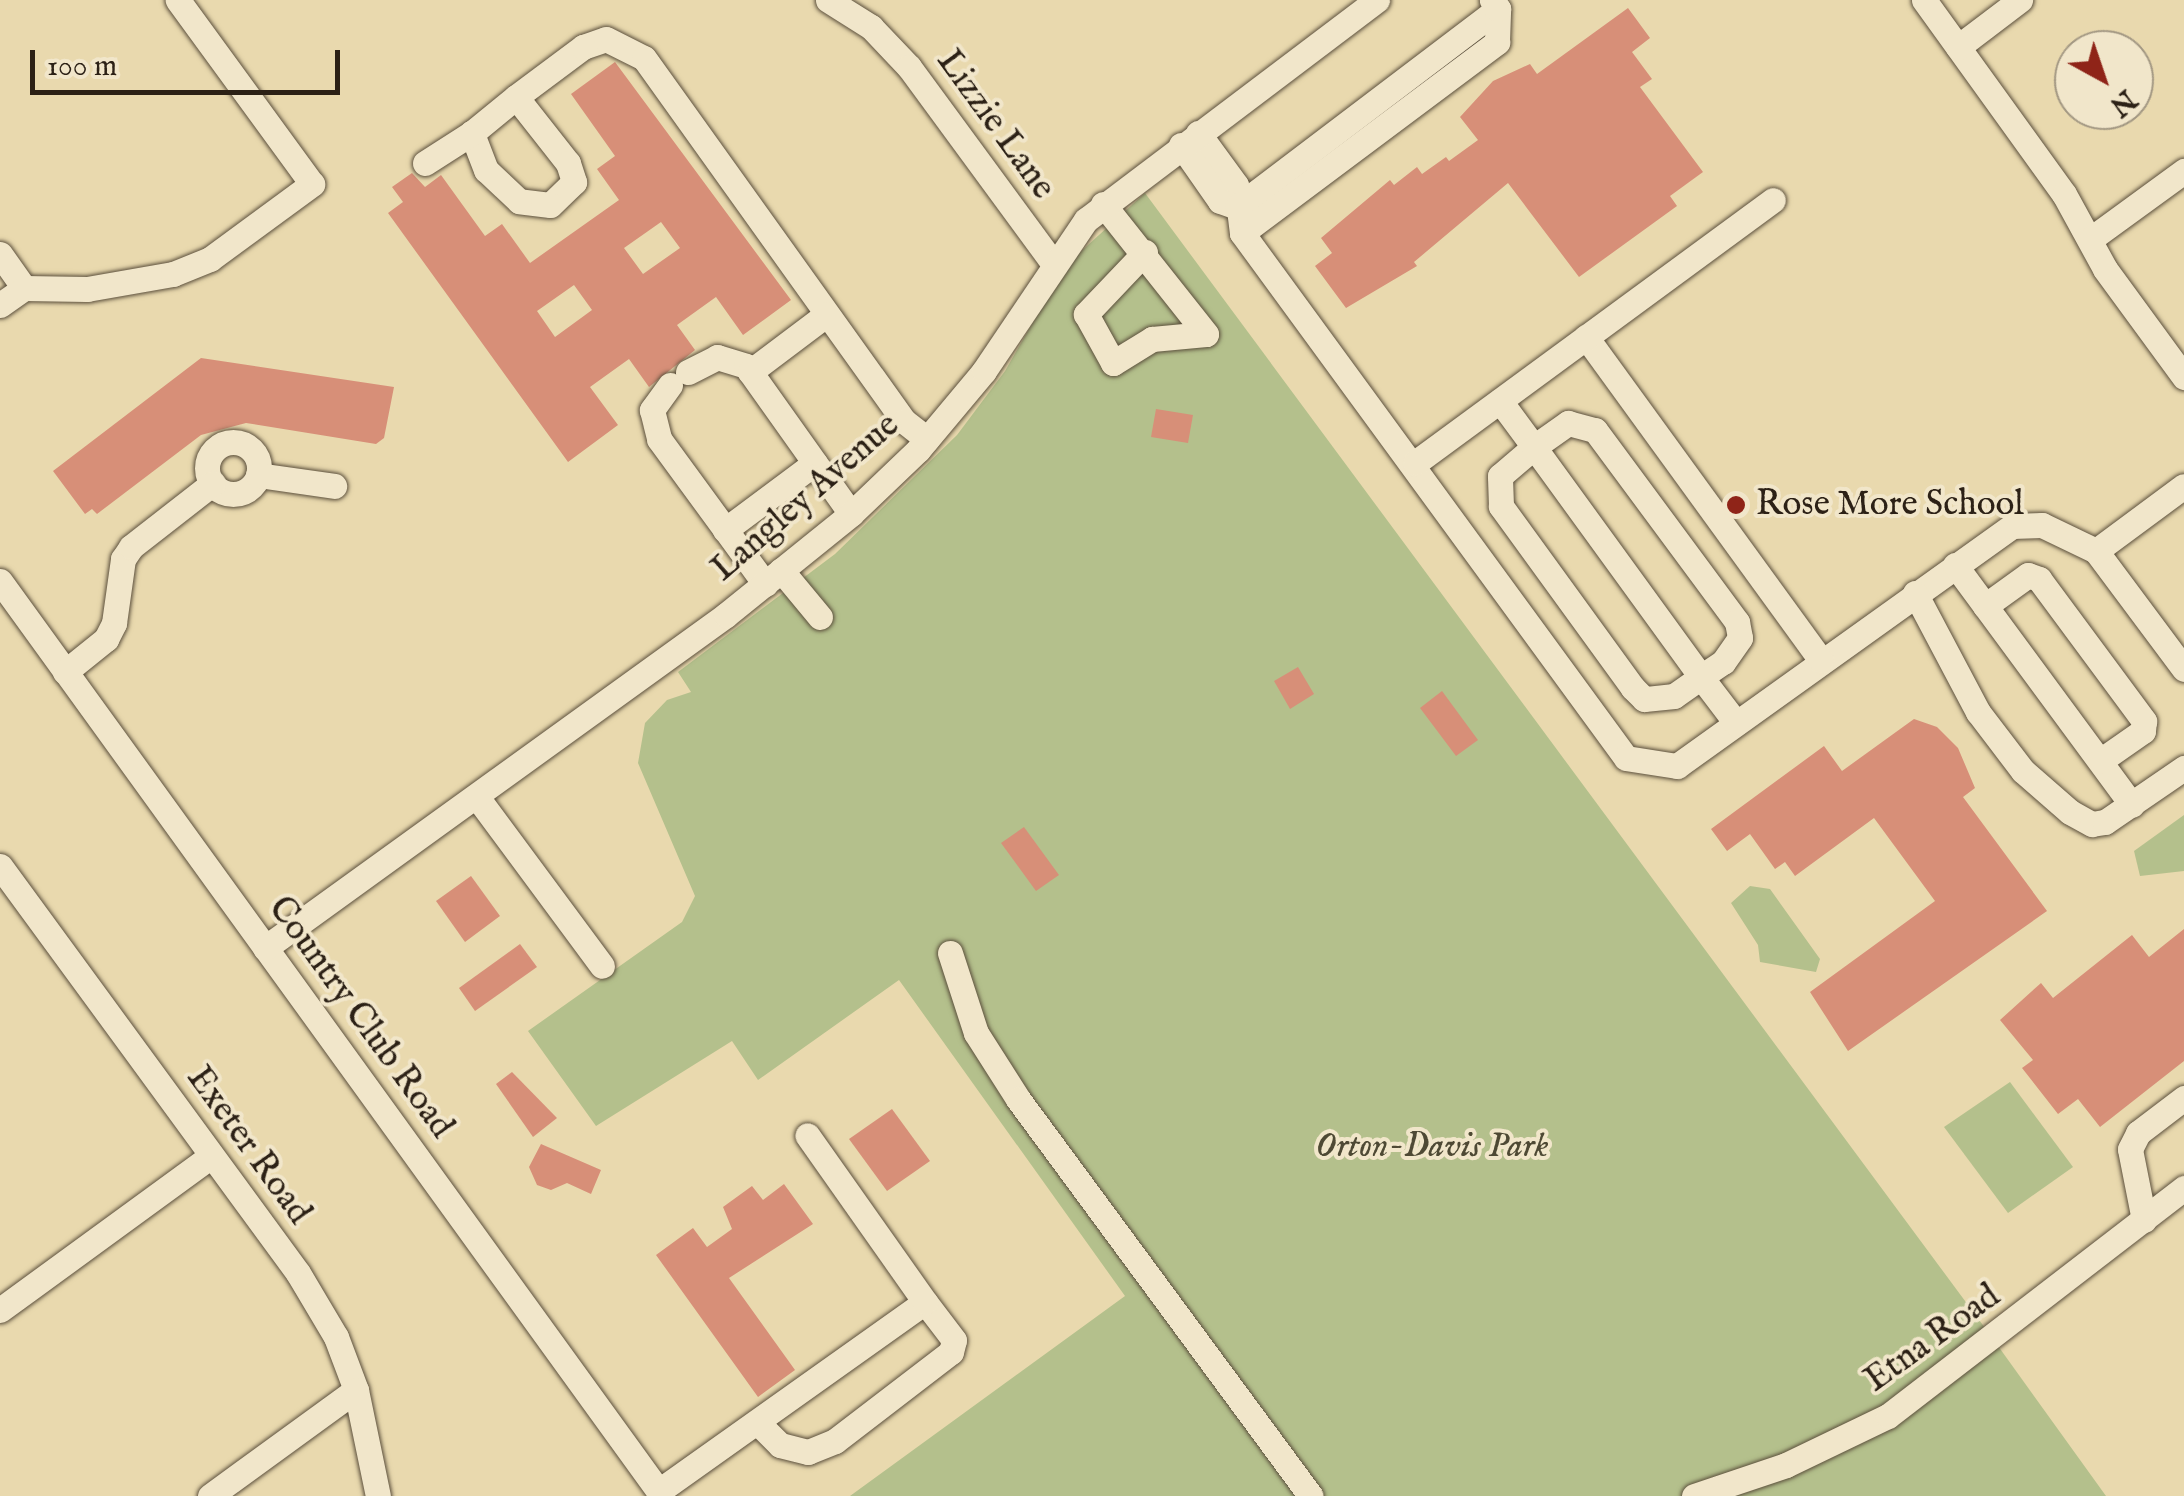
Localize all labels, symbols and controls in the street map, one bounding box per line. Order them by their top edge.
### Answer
scale bar [35,30,345,92]
north arrow [2054,30,2154,130]
street label: Lizzie Lane [927,42,1063,208]
text: 100 m [47,48,117,86]
text: N [2102,81,2143,123]
street label: Langley Avenue [704,405,908,591]
place label: Rose More School [1756,484,2024,526]
marker: Rose More School [1725,494,1747,516]
street label: Country Club Road [258,889,462,1147]
street label: Exeter Road [177,1059,319,1233]
park label: Orton-Davis Park [1315,1126,1549,1168]
street label: Etna Road [1857,1276,2009,1402]

